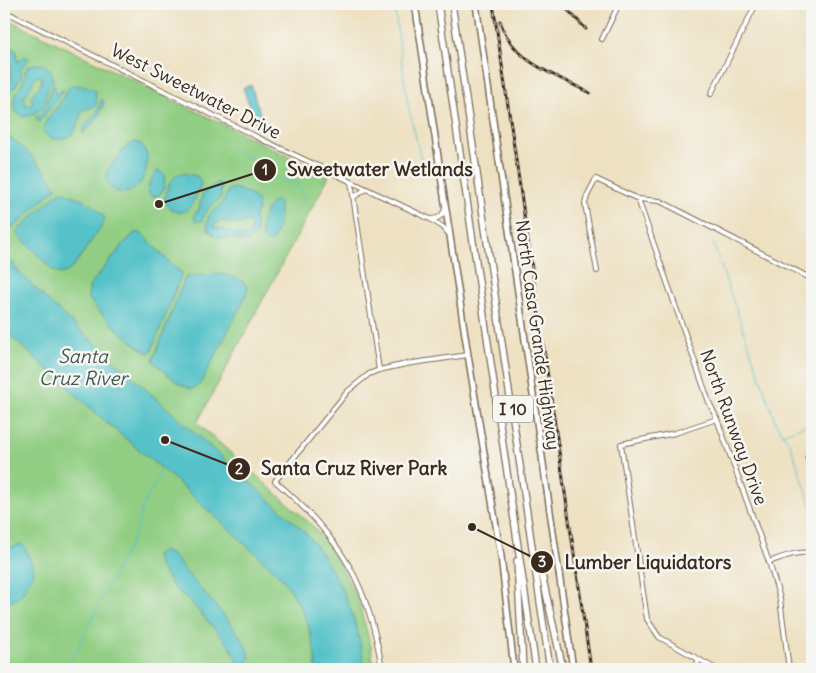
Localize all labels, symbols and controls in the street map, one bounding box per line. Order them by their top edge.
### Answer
street label: West Sweetwater Drive [107,38,285,144]
callout: Sweetwater Wetlands [252,153,483,187]
text: Sweetwater Wetlands [287,157,473,181]
text: 1 [262,160,268,179]
street label: North Casa Grande Highway [510,218,566,452]
water label: Santa Cruz River [39,344,129,390]
street label: North Runway Drive [695,346,773,508]
road number: I 10 [493,396,533,422]
callout: Santa Cruz River Park [226,452,457,486]
text: Santa Cruz River Park [261,456,447,480]
text: 2 [235,459,243,478]
callout: Lumber Liquidators [530,545,742,579]
text: Lumber Liquidators [565,550,732,574]
text: 3 [538,552,546,571]

